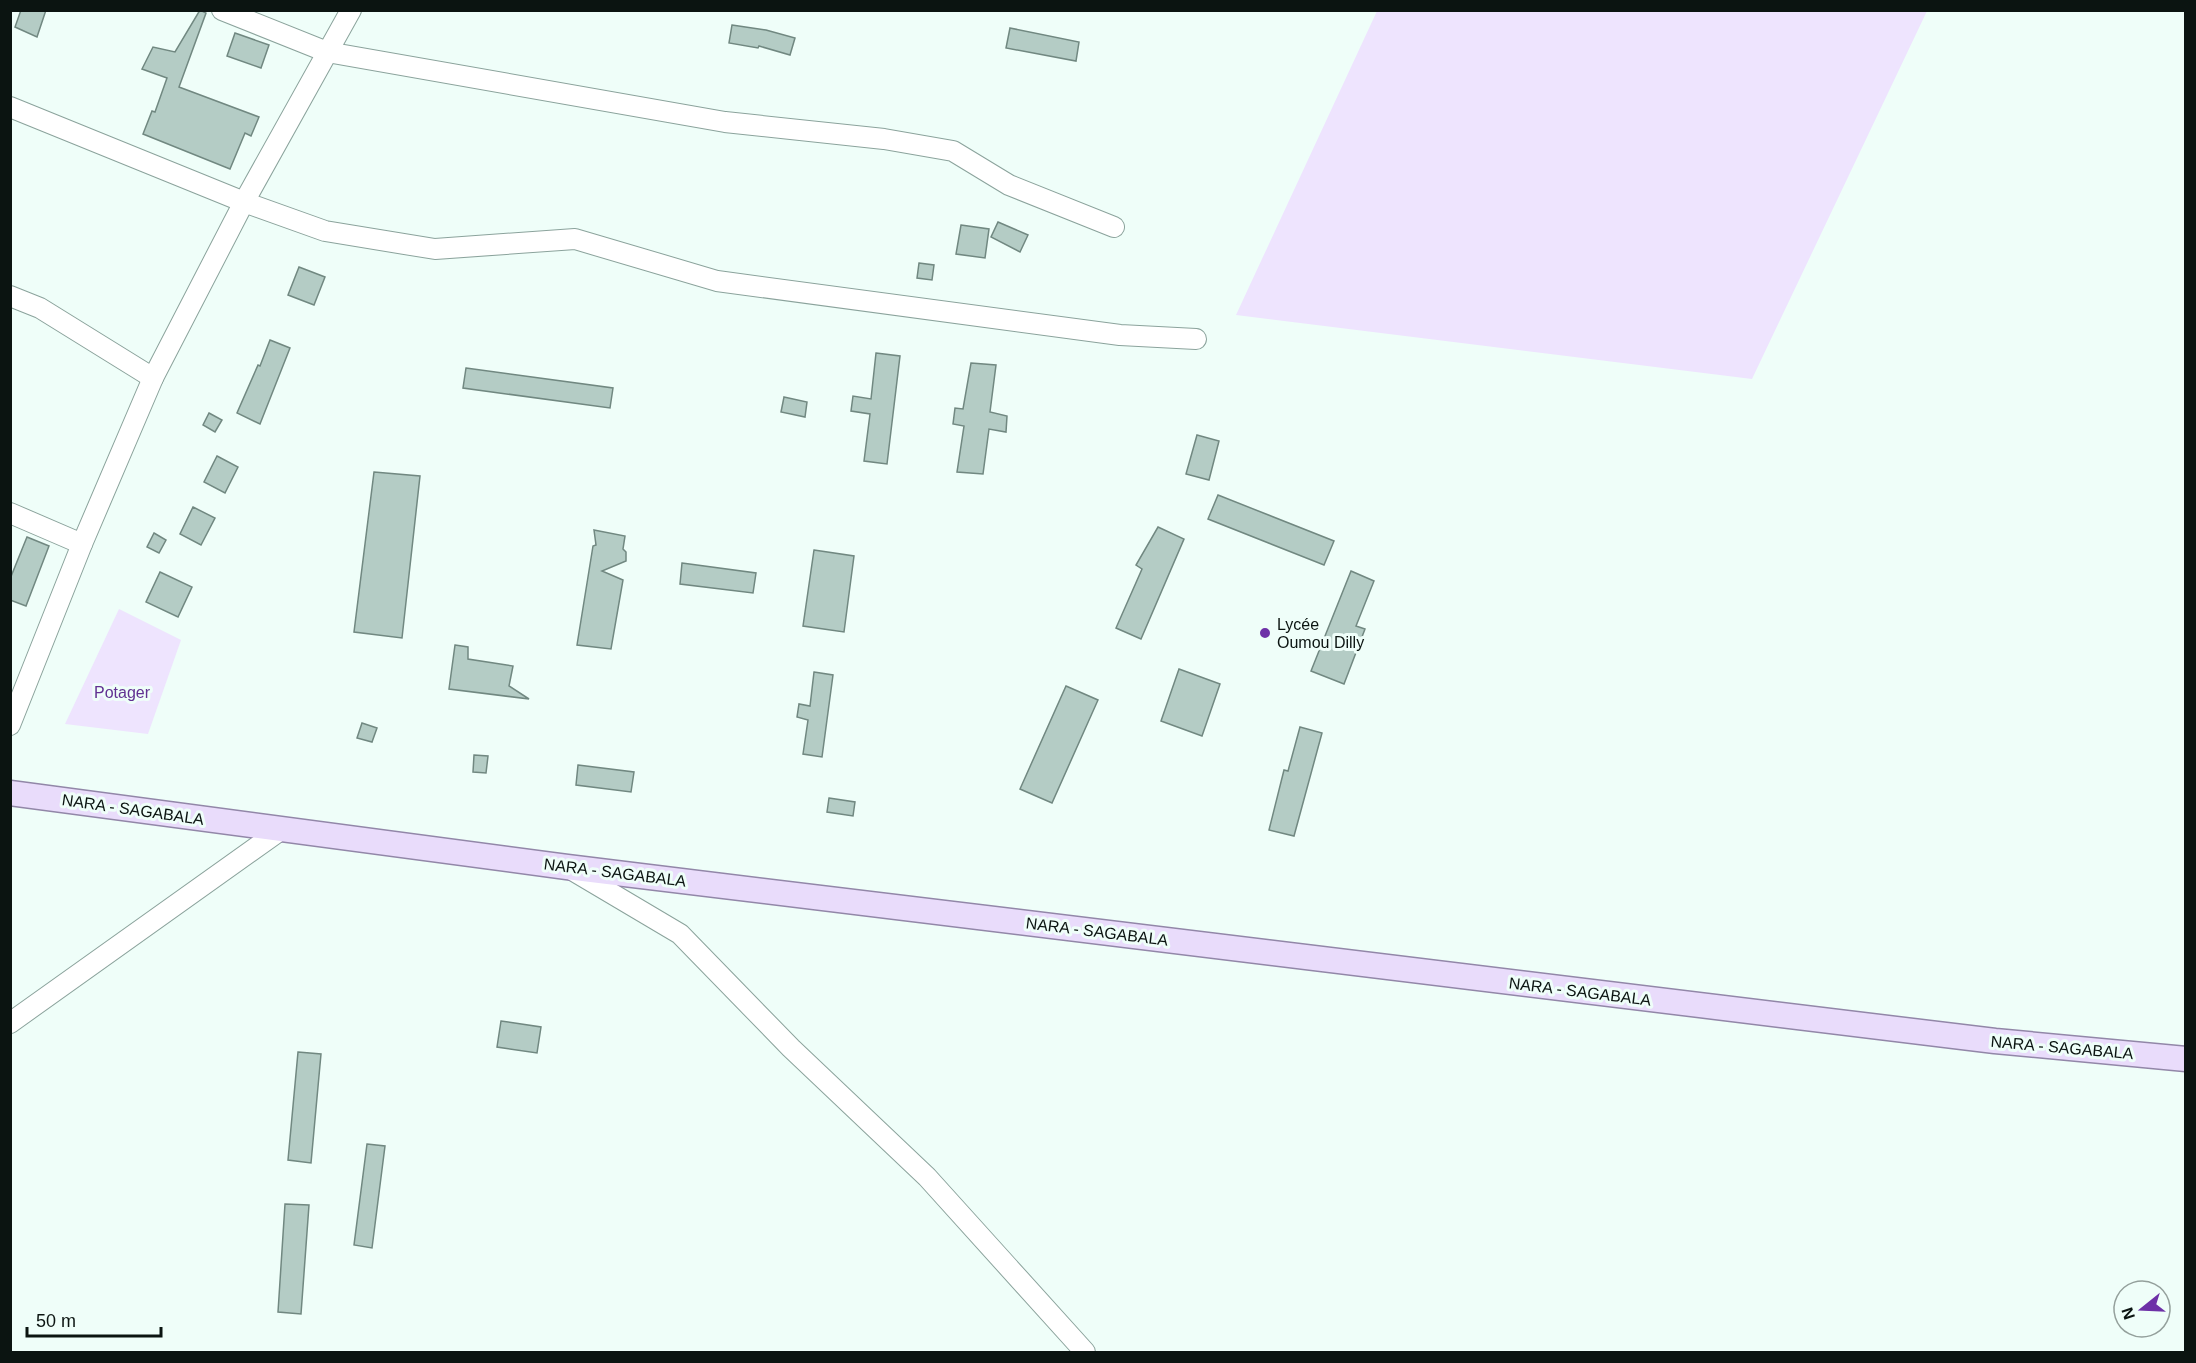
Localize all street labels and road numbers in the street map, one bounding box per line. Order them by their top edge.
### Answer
street label: NARA - SAGABALA [61,791,205,828]
street label: NARA - SAGABALA [543,855,687,890]
street label: NARA - SAGABALA [1025,914,1169,949]
street label: NARA - SAGABALA [1508,974,1652,1009]
street label: NARA - SAGABALA [1990,1033,2134,1062]

